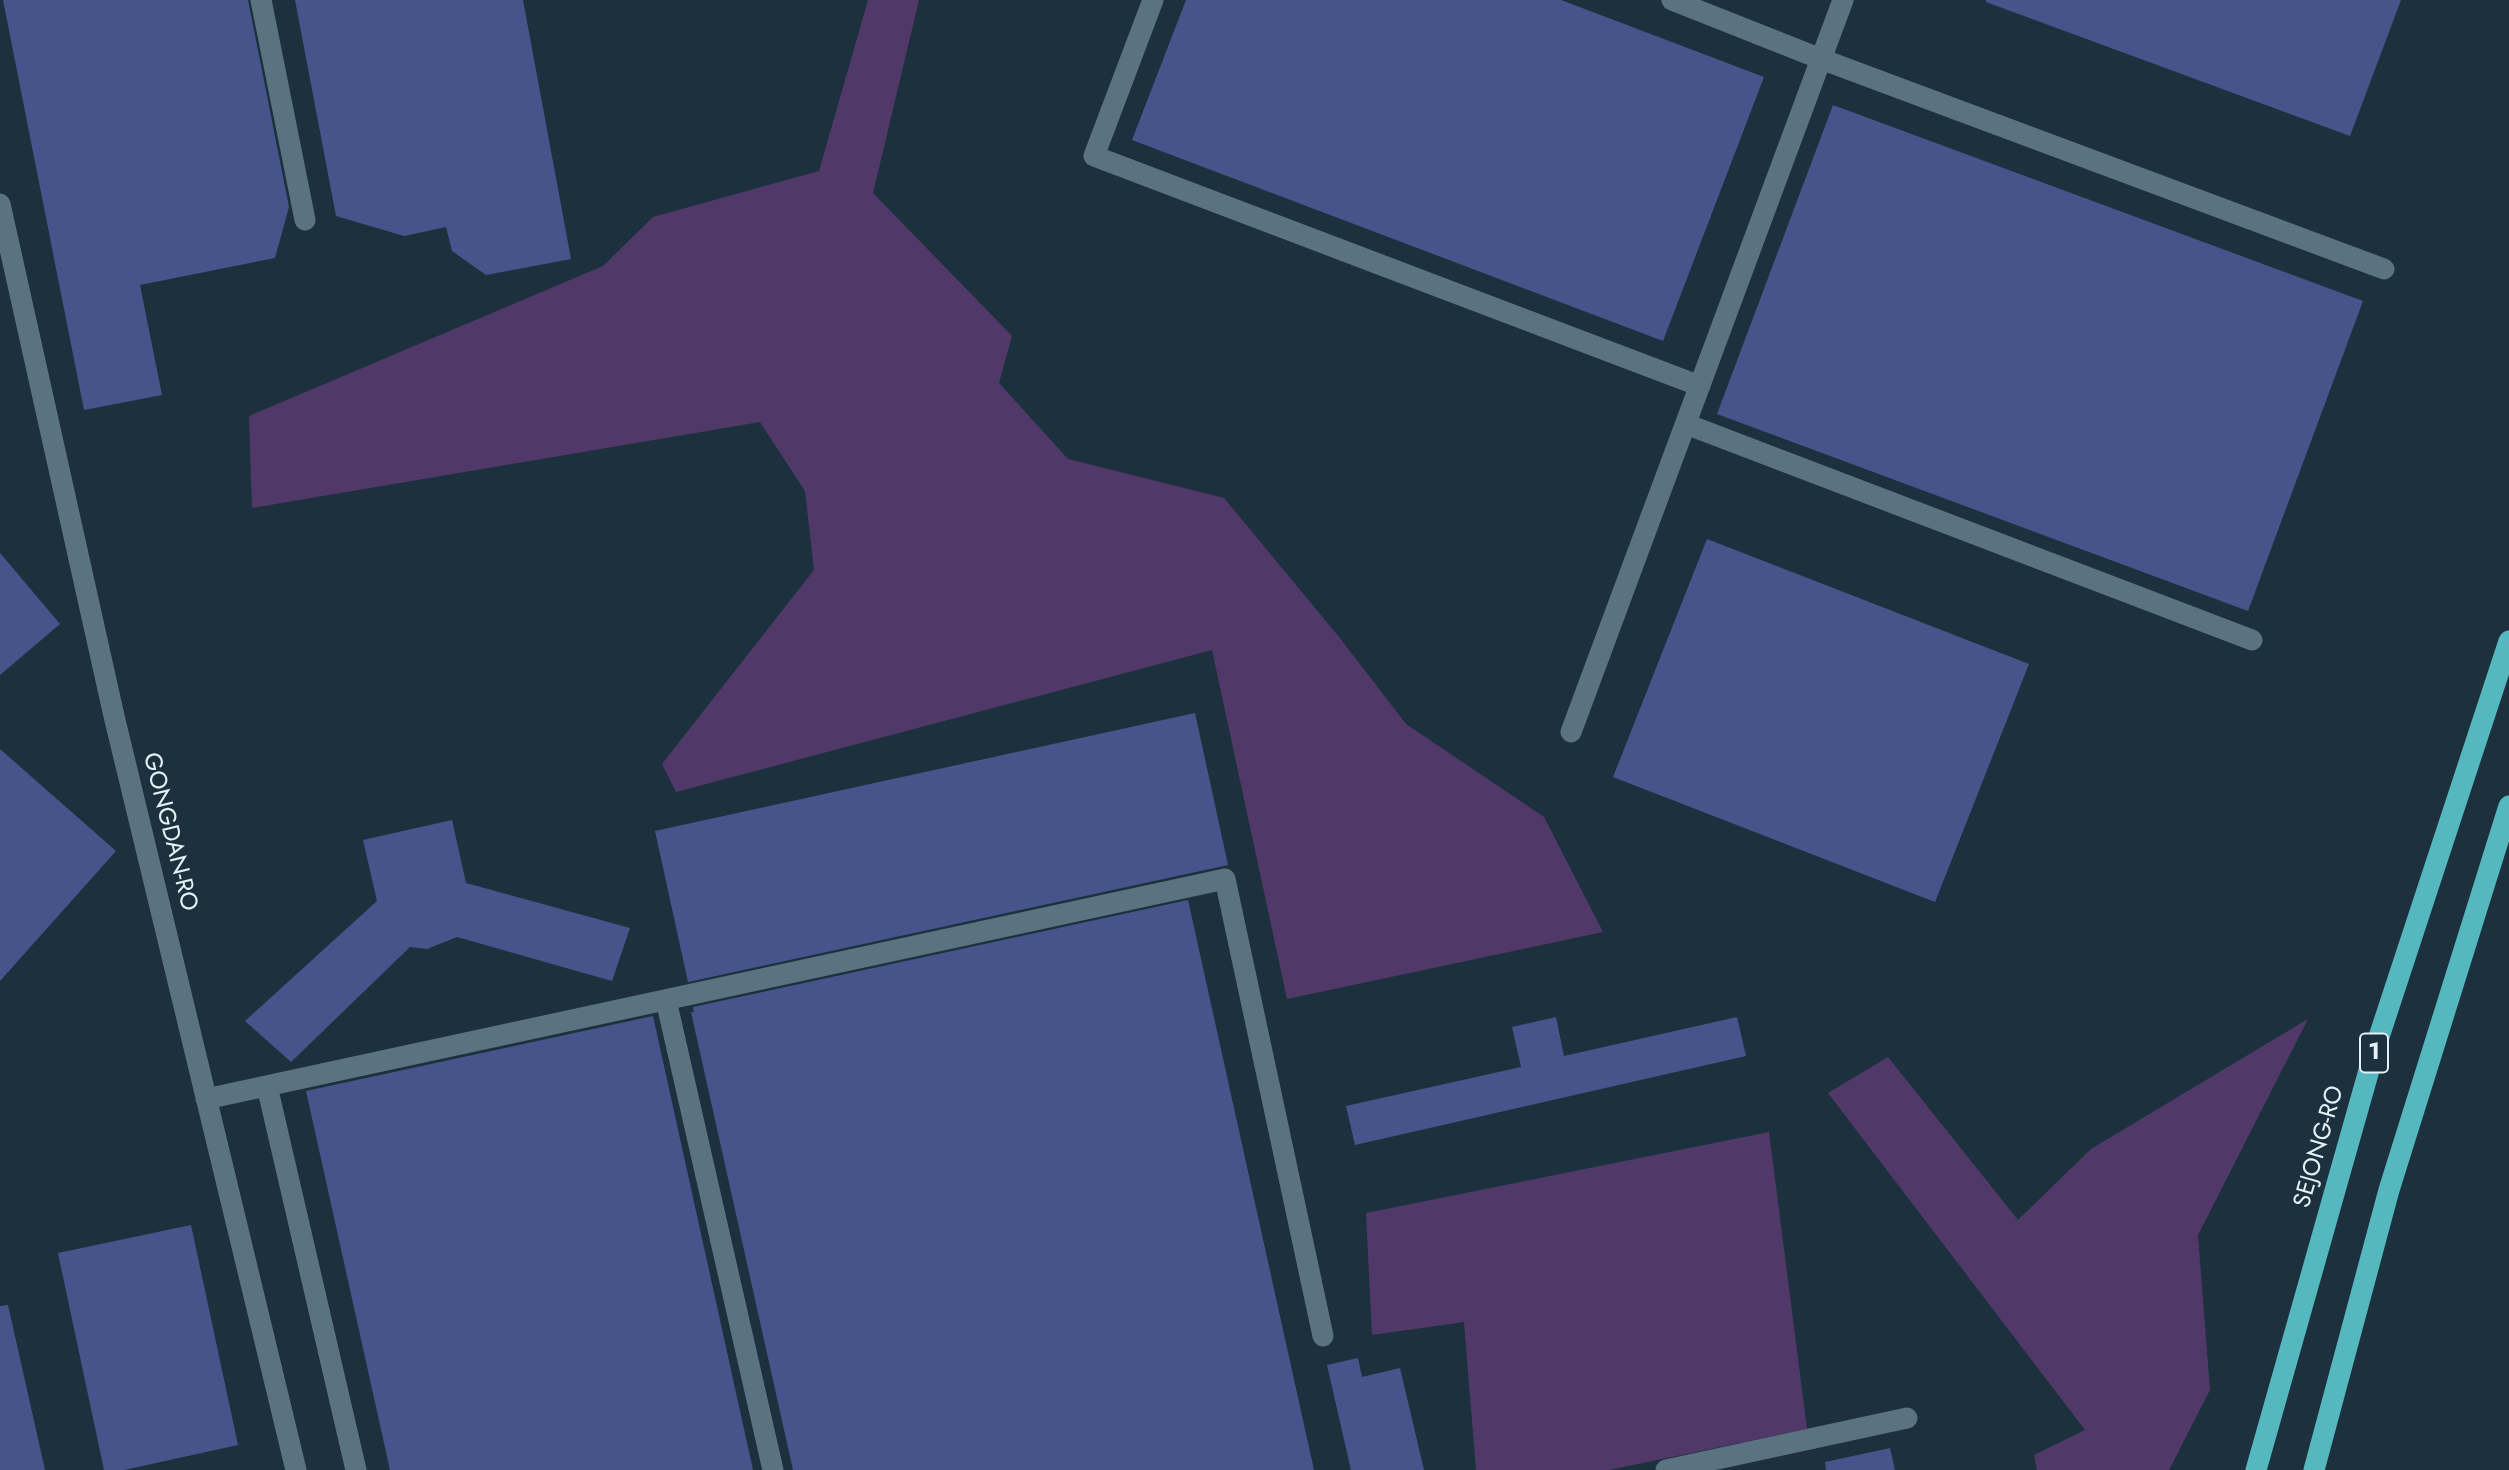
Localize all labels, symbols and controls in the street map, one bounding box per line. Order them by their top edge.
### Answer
street label: GONGDAN-RO [135,750,203,914]
road number: 1 [2360,1034,2388,1072]
street label: SEJONG-RO [2289,1083,2351,1211]

